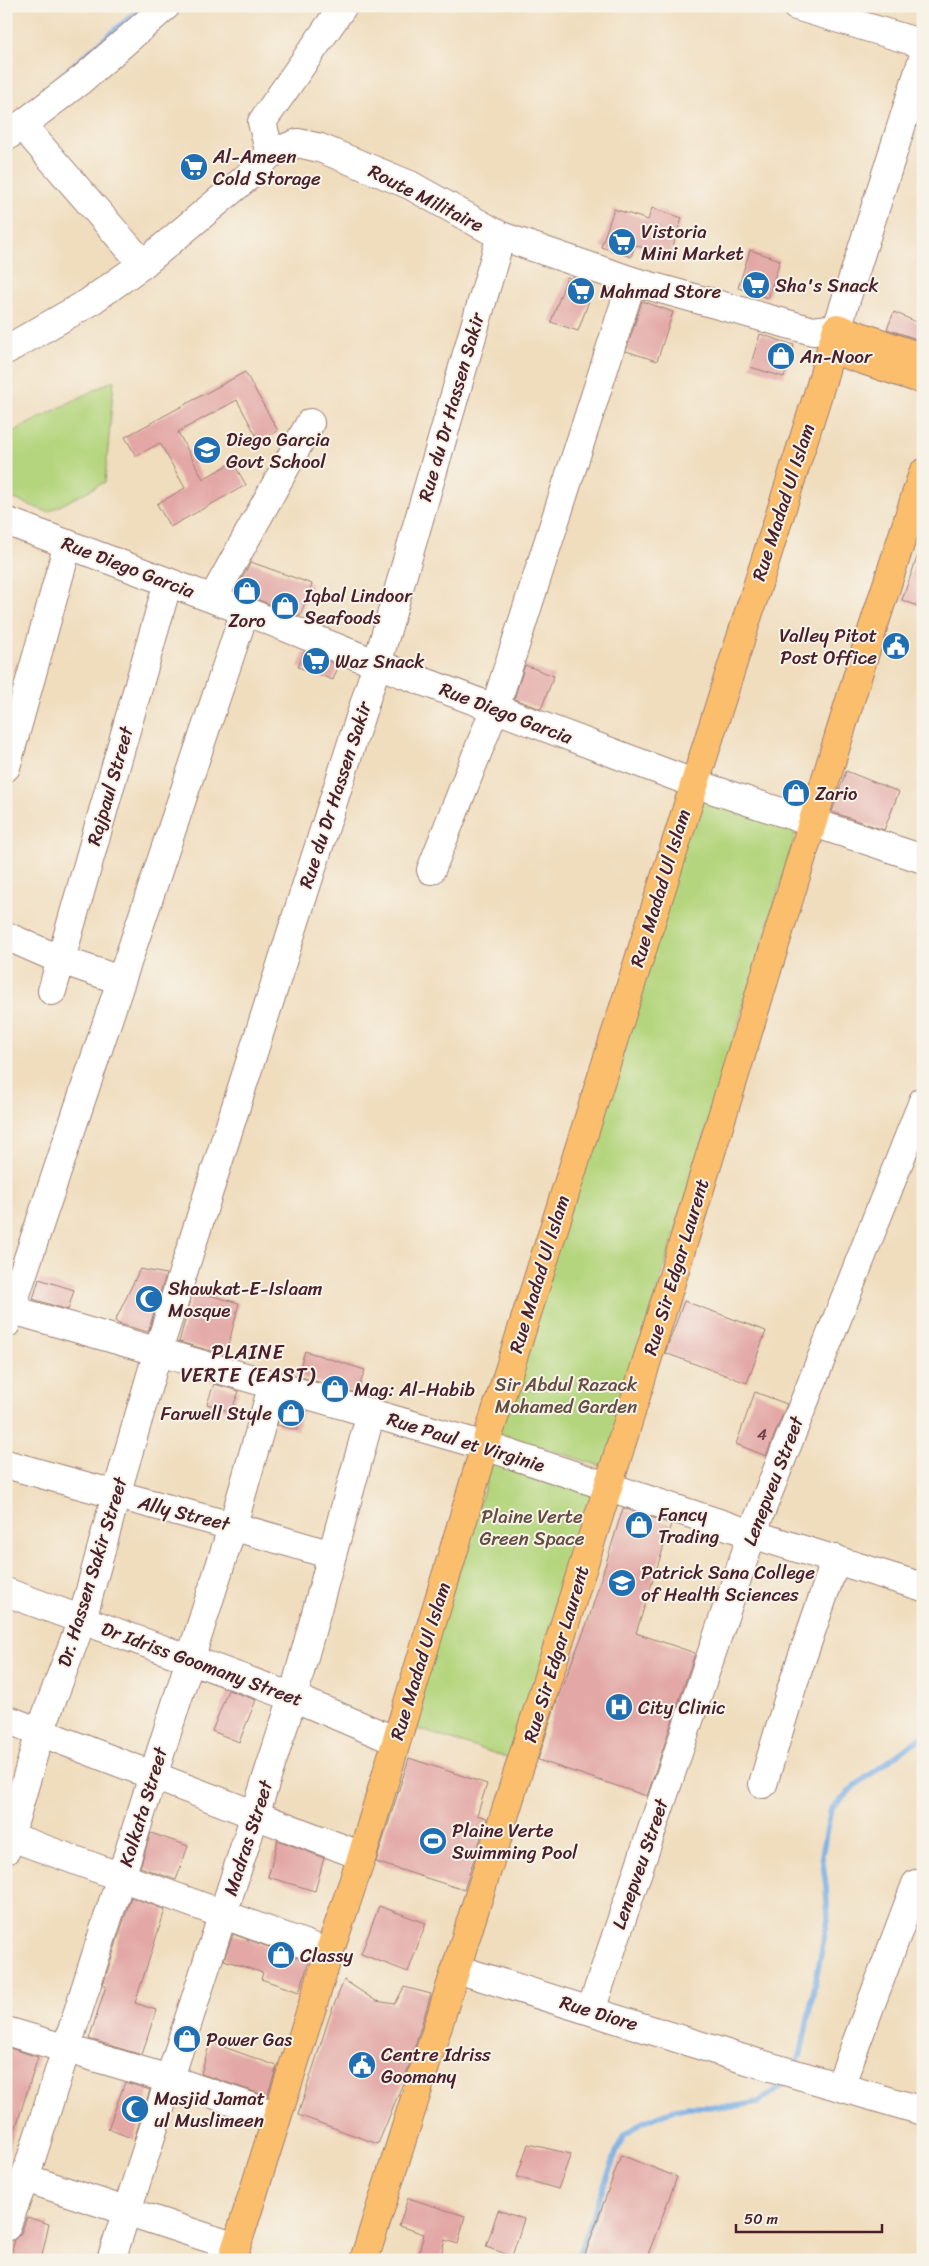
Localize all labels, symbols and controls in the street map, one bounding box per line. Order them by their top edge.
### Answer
place label: Al-Ameen Cold Storage [212,140,321,195]
supermarket icon: Al-Ameen Cold Storage [179,152,209,182]
street label: Route Militaire [362,155,490,241]
place label: Vistoria Mini Market [641,215,744,270]
supermarket icon: Vistoria Mini Market [607,227,637,257]
place label: Sha's Snack [775,269,879,302]
supermarket icon: Sha's Snack [741,270,771,300]
place label: Mahmad Store [600,275,722,308]
supermarket icon: Mahmad Store [566,276,596,306]
street label: Rue du Dr Hassen Sakir [408,308,494,505]
place label: An-Noor [799,340,873,373]
shop icon: An-Noor [766,341,796,371]
street label: Rue Madad Ul Islam [742,419,824,585]
place label: Diego Garcia Govt School [226,423,330,478]
school or university icon: Diego Garcia Govt School [192,435,222,465]
street label: Rue Diego Garcia [57,526,200,608]
shop icon: Zoro [232,576,262,606]
place label: Iqbal Lindoor Seafoods [303,579,413,634]
shop icon: Iqbal Lindoor Seafoods [270,591,300,621]
place label: Zoro [228,604,266,637]
place label: Valley Pitot Post Office [779,619,877,674]
public building icon: Valley Pitot Post Office [881,631,911,661]
place label: Waz Snack [335,645,425,678]
supermarket icon: Waz Snack [301,646,331,676]
street label: Rue Diego Garcia [435,672,578,754]
street label: Rue du Dr Hassen Sakir [289,696,381,893]
street label: Rajpaul Street [77,721,143,849]
place label: Zario [815,777,857,810]
shop icon: Zario [781,778,811,808]
street label: Rue Madad Ul Islam [620,805,700,971]
street label: Rue Sir Edgar Laurent [633,1174,719,1360]
street label: Rue Madad Ul Islam [499,1191,579,1357]
place label: Shawkat-E-Islaam Mosque [168,1272,323,1327]
mosque icon: Shawkat-E-Islaam Mosque [134,1284,164,1314]
district label: PLAINE VERTE (EAST) [180,1335,316,1393]
park label: Sir Abdul Razack Mohamed Garden [495,1368,638,1423]
place label: Mag: Al-Habib [354,1373,475,1406]
shop icon: Mag: Al-Habib [320,1374,350,1404]
place label: Farwell Style [161,1397,272,1430]
shop icon: Farwell Style [276,1398,306,1428]
street label: Rue Paul et Virginie [383,1402,549,1482]
street label: Lenepveu Street [733,1410,813,1551]
house number: 4 [757,1420,767,1449]
street label: Dr. Hassen Sakir Street [47,1472,137,1671]
street label: Ally Street [134,1485,234,1541]
place label: Fancy Trading [658,1498,720,1553]
park label: Plaine Verte Green Space [479,1500,585,1555]
shop icon: Fancy Trading [624,1510,654,1540]
place label: Patrick Sana College of Health Sciences [641,1556,815,1611]
street label: Rue Sir Edgar Laurent [513,1561,599,1747]
school or university icon: Patrick Sana College of Health Sciences [607,1568,637,1598]
street label: Rue Madad Ul Islam [380,1578,460,1744]
street label: Dr Idriss Goomany Street [97,1612,307,1716]
place label: City Clinic [638,1691,726,1724]
hospital icon: City Clinic [604,1692,634,1722]
street label: Kolkata Street [109,1742,177,1871]
street label: Madras Street [214,1775,283,1900]
street label: Lenepveu Street [602,1793,678,1934]
place label: Plaine Verte Swimming Pool [452,1814,578,1869]
sports icon: Plaine Verte Swimming Pool [418,1826,448,1856]
place label: Classy [300,1939,353,1972]
shop icon: Classy [266,1940,296,1970]
street label: Rue Diore [556,1985,642,2041]
place label: Power Gas [206,2023,292,2056]
shop icon: Power Gas [172,2024,202,2054]
place label: Centre Idriss Goomany [381,2038,491,2093]
public building icon: Centre Idriss Goomany [347,2050,377,2080]
place label: Masjid Jamat ul Muslimeen [154,2082,265,2137]
mosque icon: Masjid Jamat ul Muslimeen [120,2094,150,2124]
scale bar [736,2201,883,2233]
text: 50 m [744,2206,779,2232]

